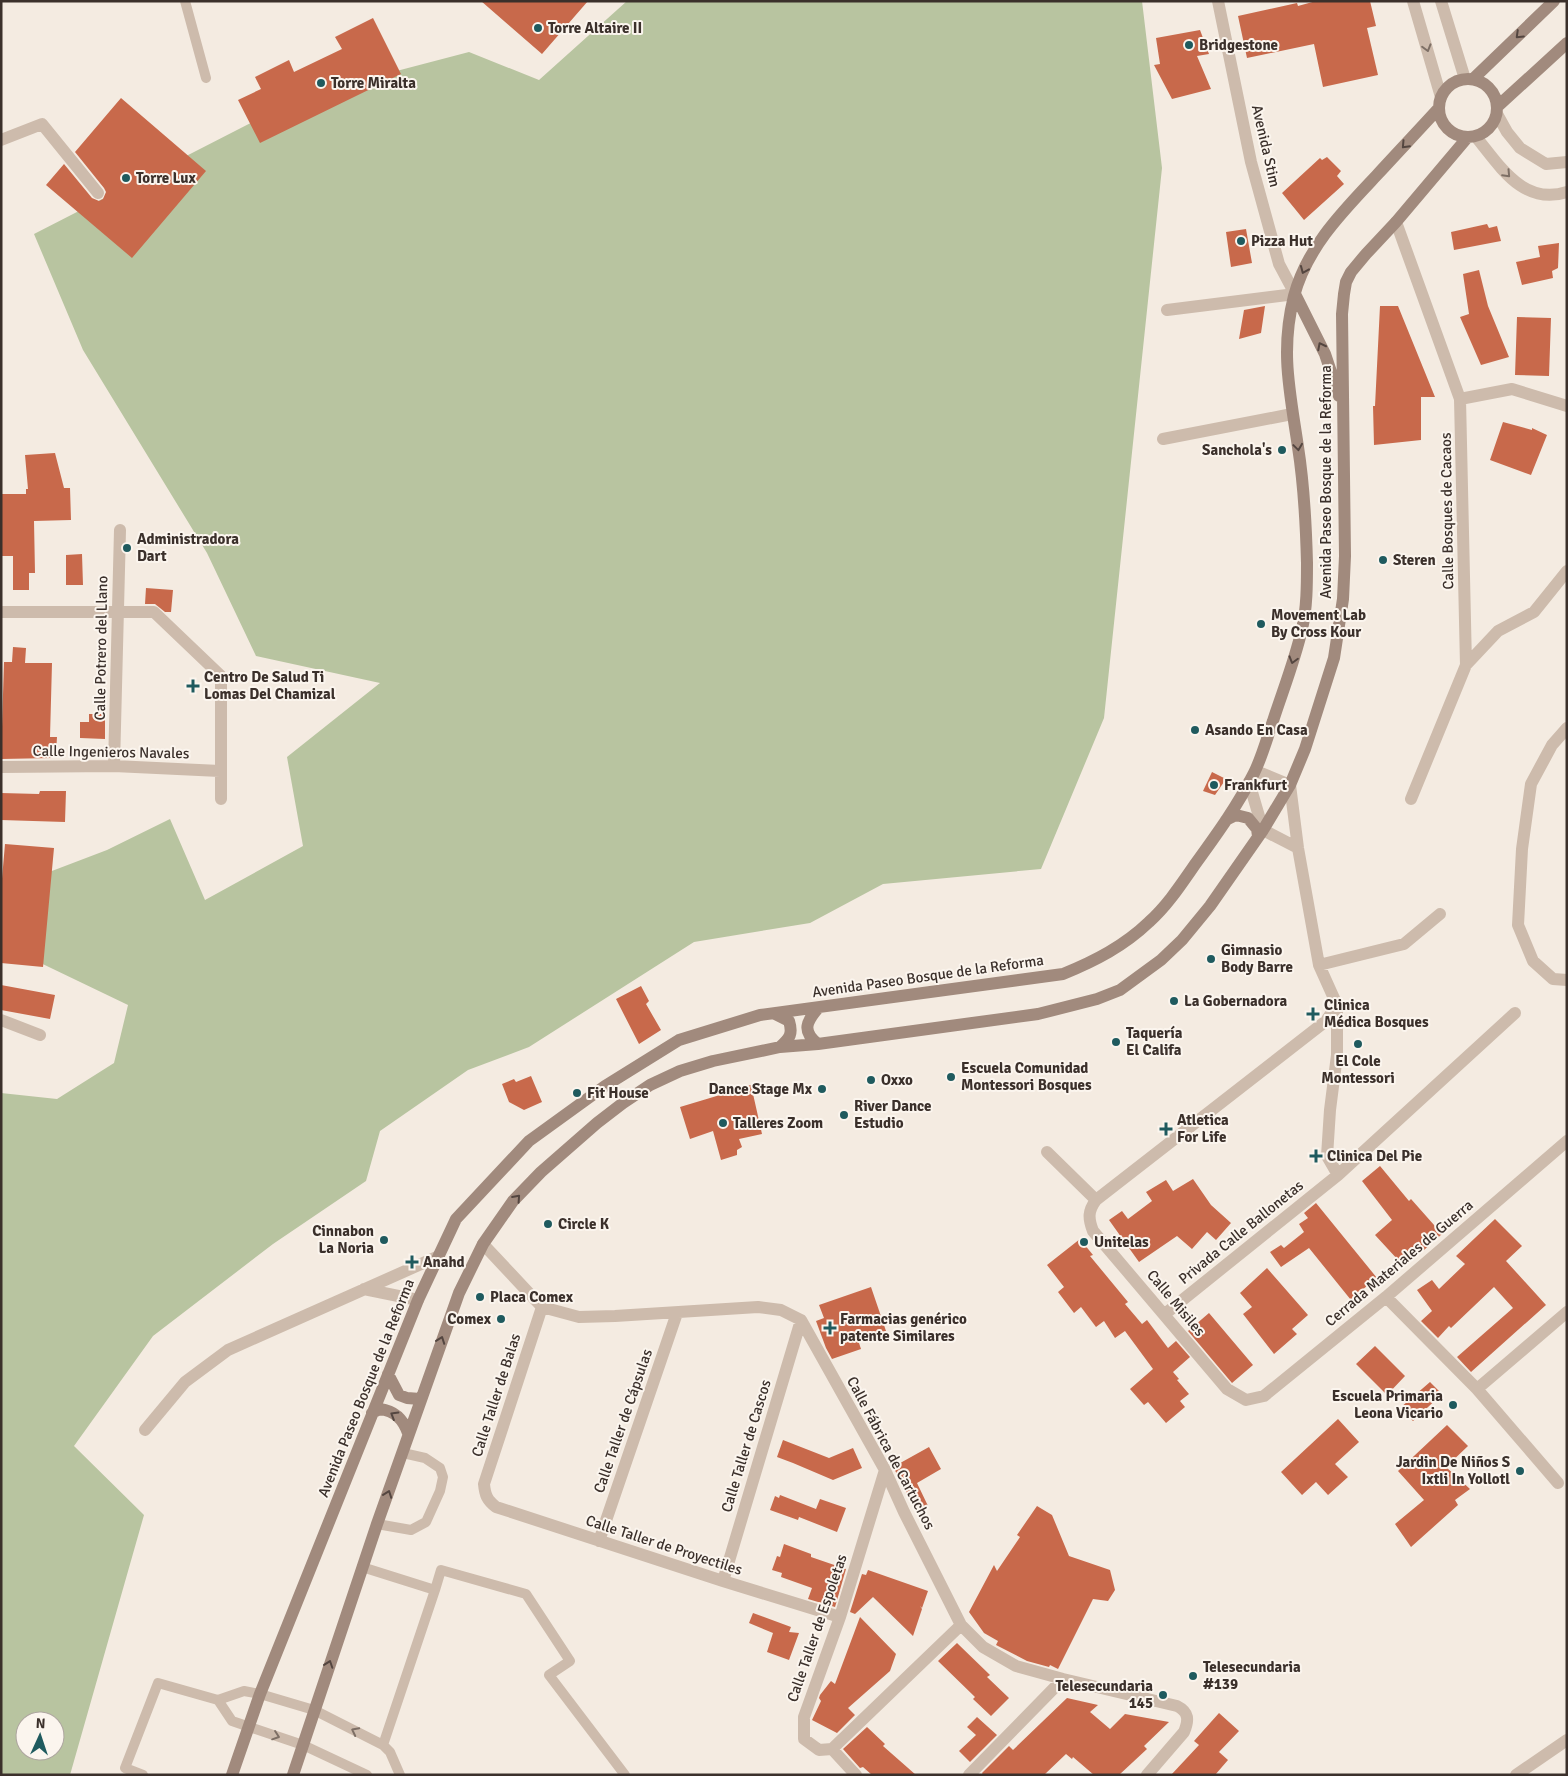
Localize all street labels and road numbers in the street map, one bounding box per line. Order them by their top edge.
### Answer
street label: Avenida Stim [1248,103,1284,189]
street label: Avenida Paseo Bosque de la Reforma [1317,365,1335,599]
street label: Calle Bosques de Cacaos [1437,432,1457,590]
street label: Calle Potrero del Llano [91,575,111,721]
street label: Calle Ingenieros Navales [32,742,190,762]
street label: Avenida Paseo Bosque de la Reforma [811,951,1045,1001]
street label: Privada Calle Ballonetas [1175,1176,1307,1288]
street label: Cerrada Materiales de Guerra [1321,1196,1477,1330]
street label: Calle Misiles [1143,1266,1209,1340]
street label: Avenida Paseo Bosque de la Reforma [314,1276,418,1500]
street label: Calle Taller de Balas [468,1331,525,1459]
street label: Calle Taller de Cápsulas [590,1346,656,1495]
street label: Calle Fábrica de Cartuchos [843,1373,939,1533]
street label: Calle Taller de Cascos [717,1377,775,1515]
street label: Calle Taller de Proyectiles [583,1511,745,1579]
street label: Calle Taller de Espoletas [783,1551,851,1704]

